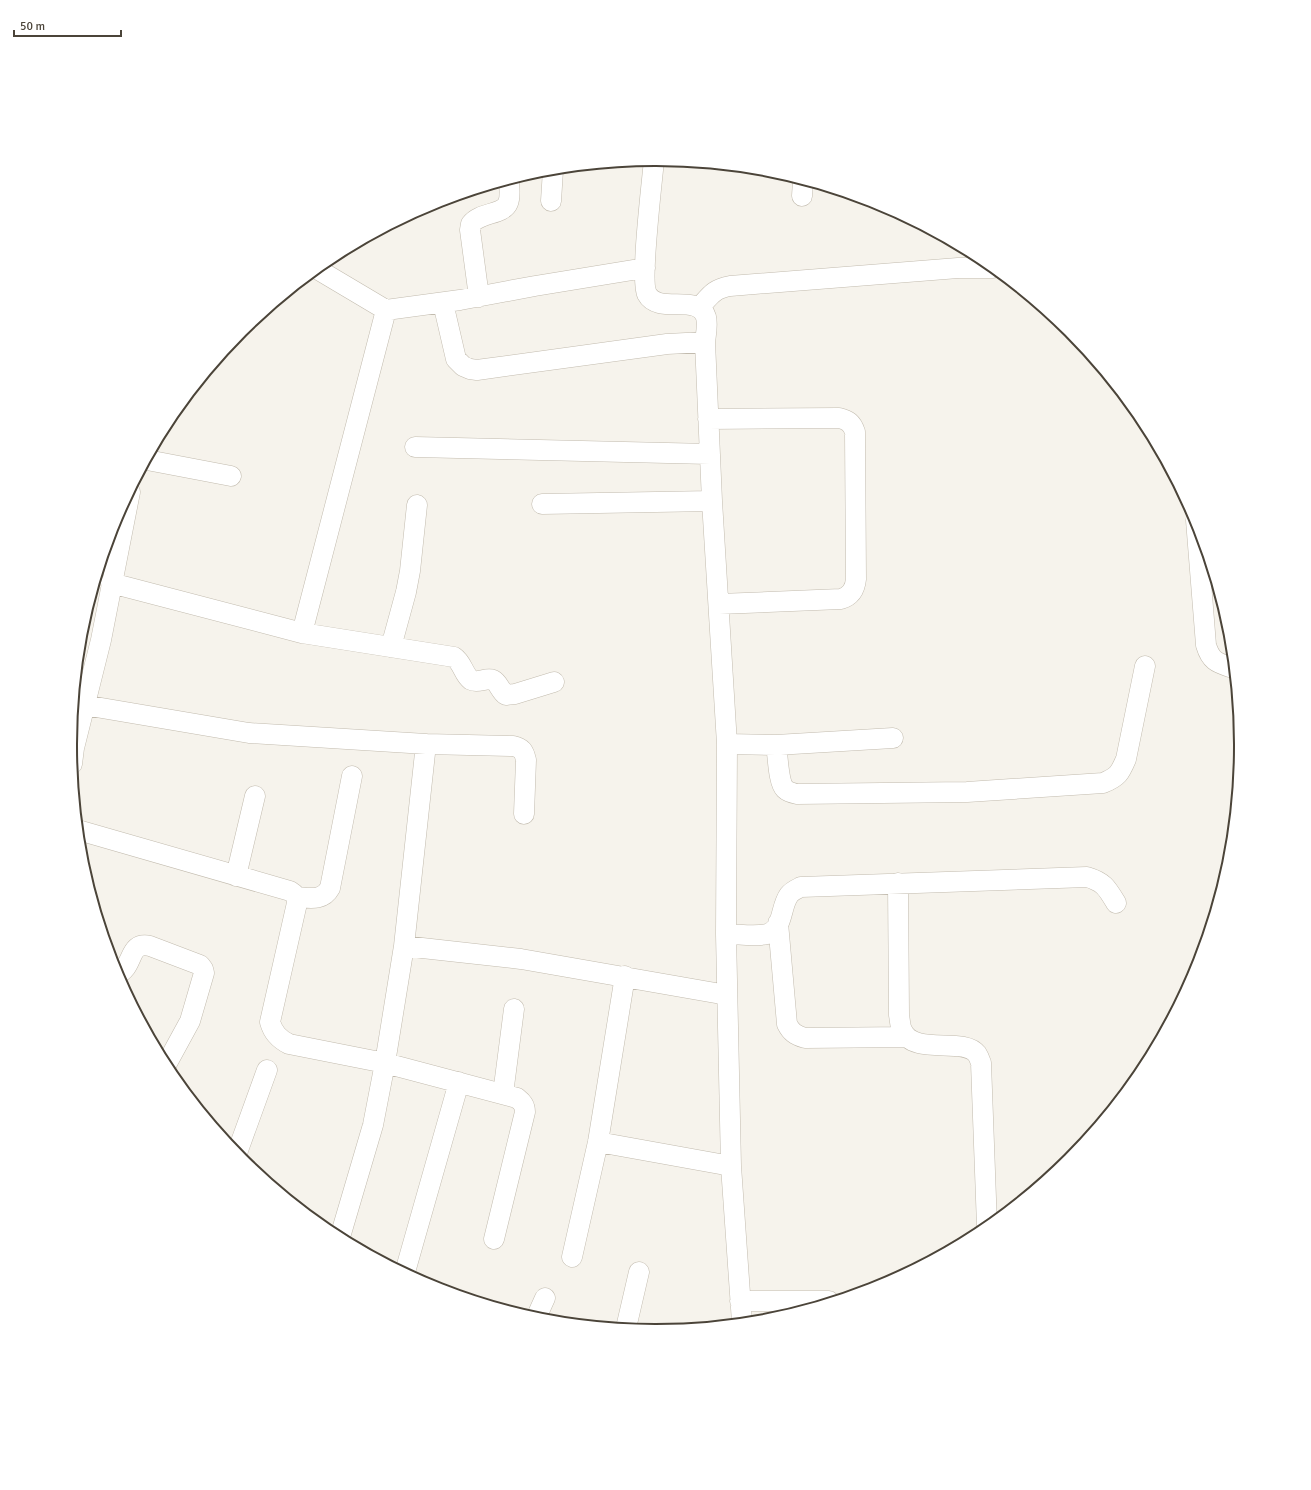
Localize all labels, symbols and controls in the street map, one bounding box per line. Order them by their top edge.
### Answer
scale bar [14,12,121,38]
text: 50 m [20,19,45,34]

